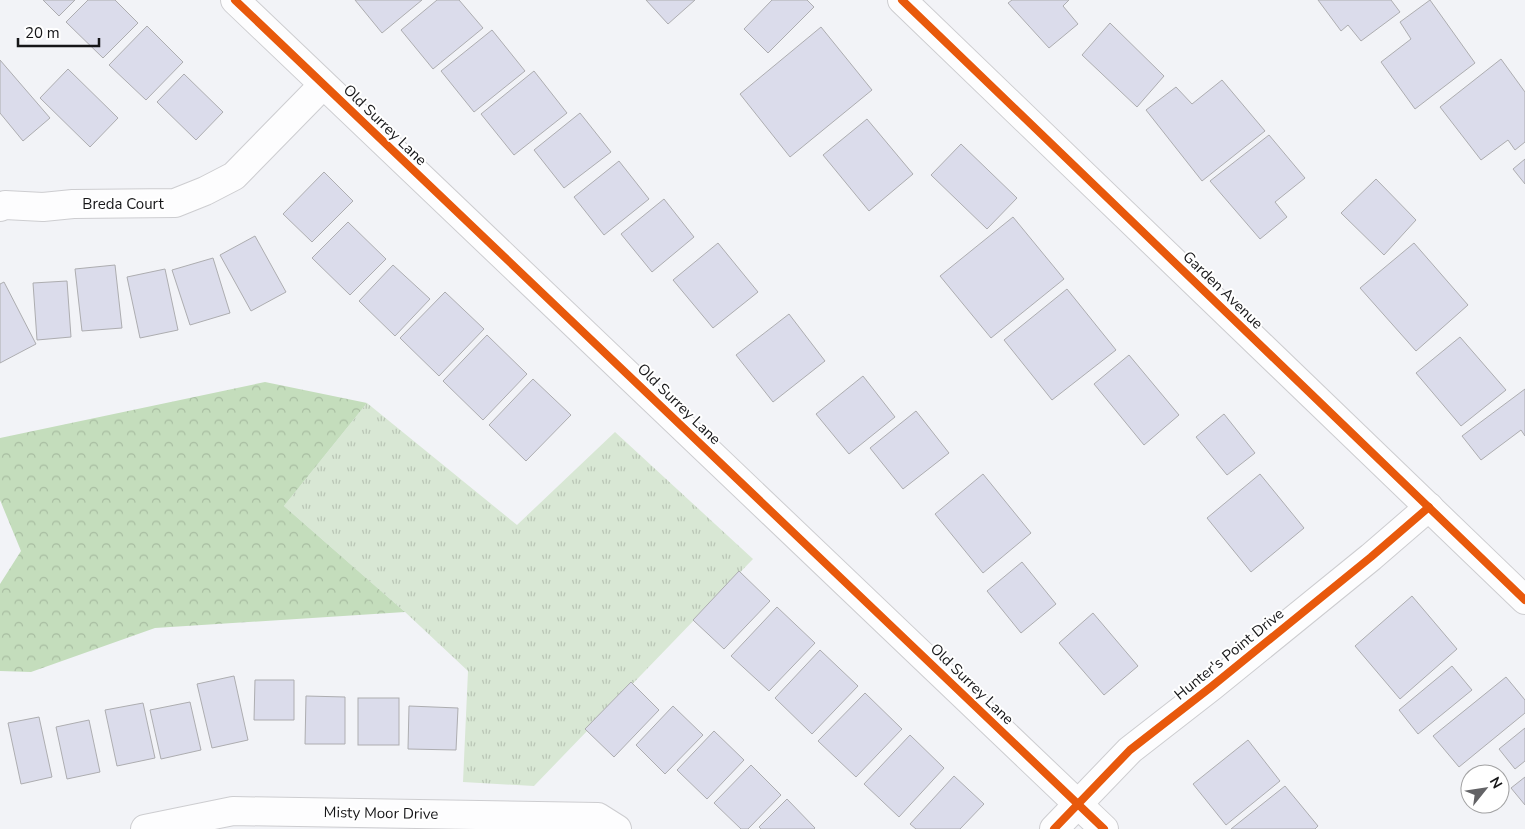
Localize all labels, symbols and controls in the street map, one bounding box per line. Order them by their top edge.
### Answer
scale bar [18,15,99,47]
text: 20 m [25,23,60,43]
street label: Old Surrey Lane [339,80,431,170]
street label: Breda Court [82,194,164,214]
street label: Garden Avenue [1179,247,1267,333]
street label: Old Surrey Lane [633,359,725,449]
street label: Hunter's Point Drive [1170,604,1288,704]
street label: Old Surrey Lane [926,639,1018,729]
north arrow [1460,764,1510,814]
text: N [1485,773,1507,792]
street label: Misty Moor Drive [323,802,439,824]

